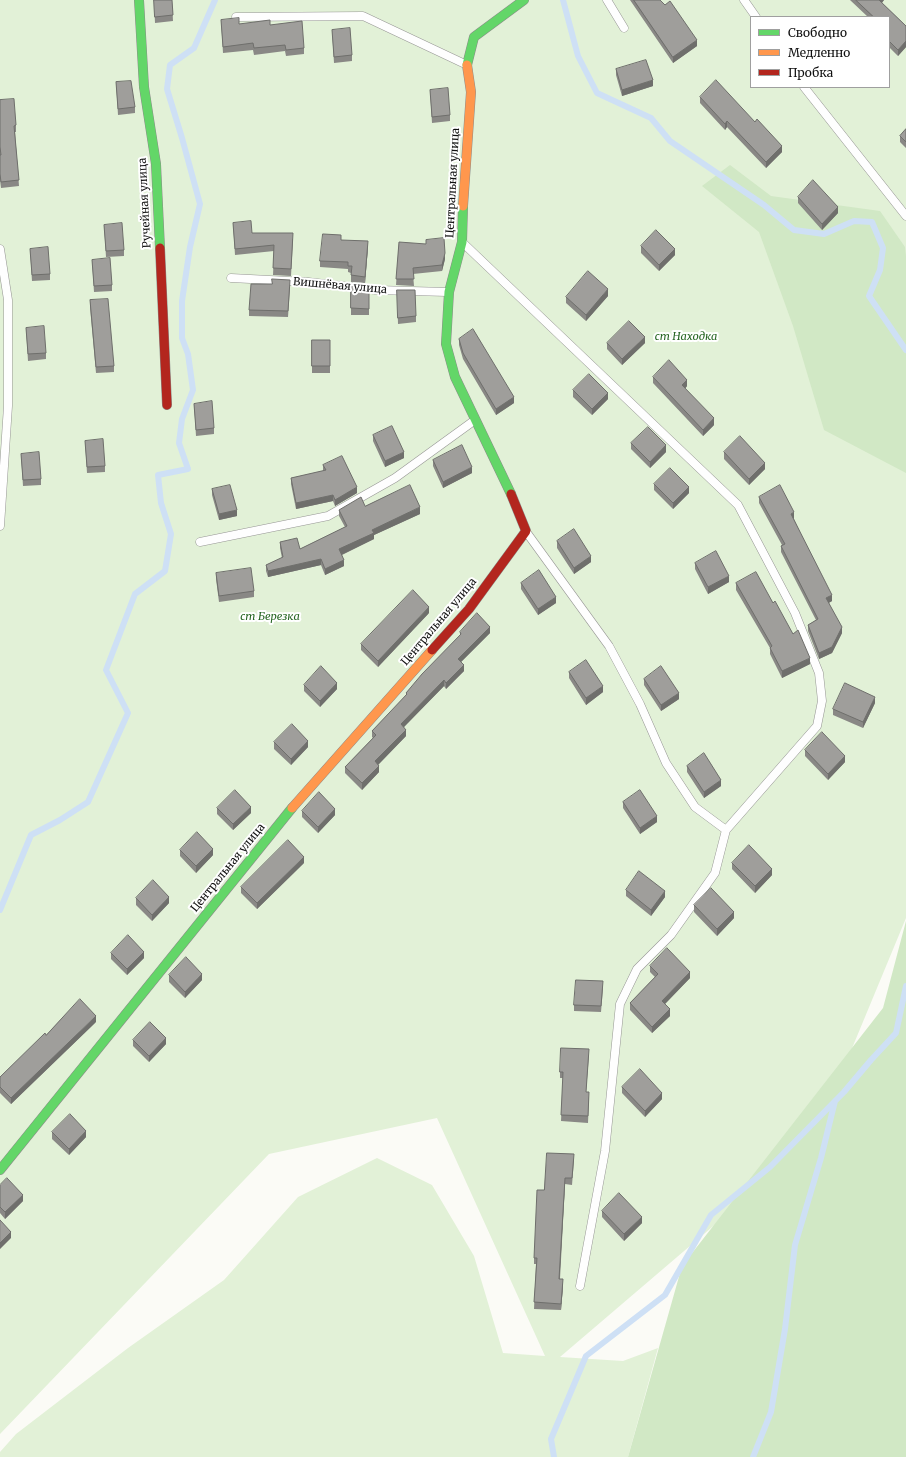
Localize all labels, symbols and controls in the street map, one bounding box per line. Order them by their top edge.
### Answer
legend [750,16,890,88]
text: Свободно [788,25,847,40]
text: Медленно [788,45,850,60]
text: Пробка [788,65,833,80]
street label: Центральная улица [444,128,462,238]
street label: Ручейная улица [136,157,154,249]
street label: Вишнёвая улица [292,275,388,297]
park label: ст Находка [655,330,717,344]
street label: Центральная улица [398,575,480,669]
park label: ст Березка [240,610,300,624]
street label: Центральная улица [188,821,268,915]

